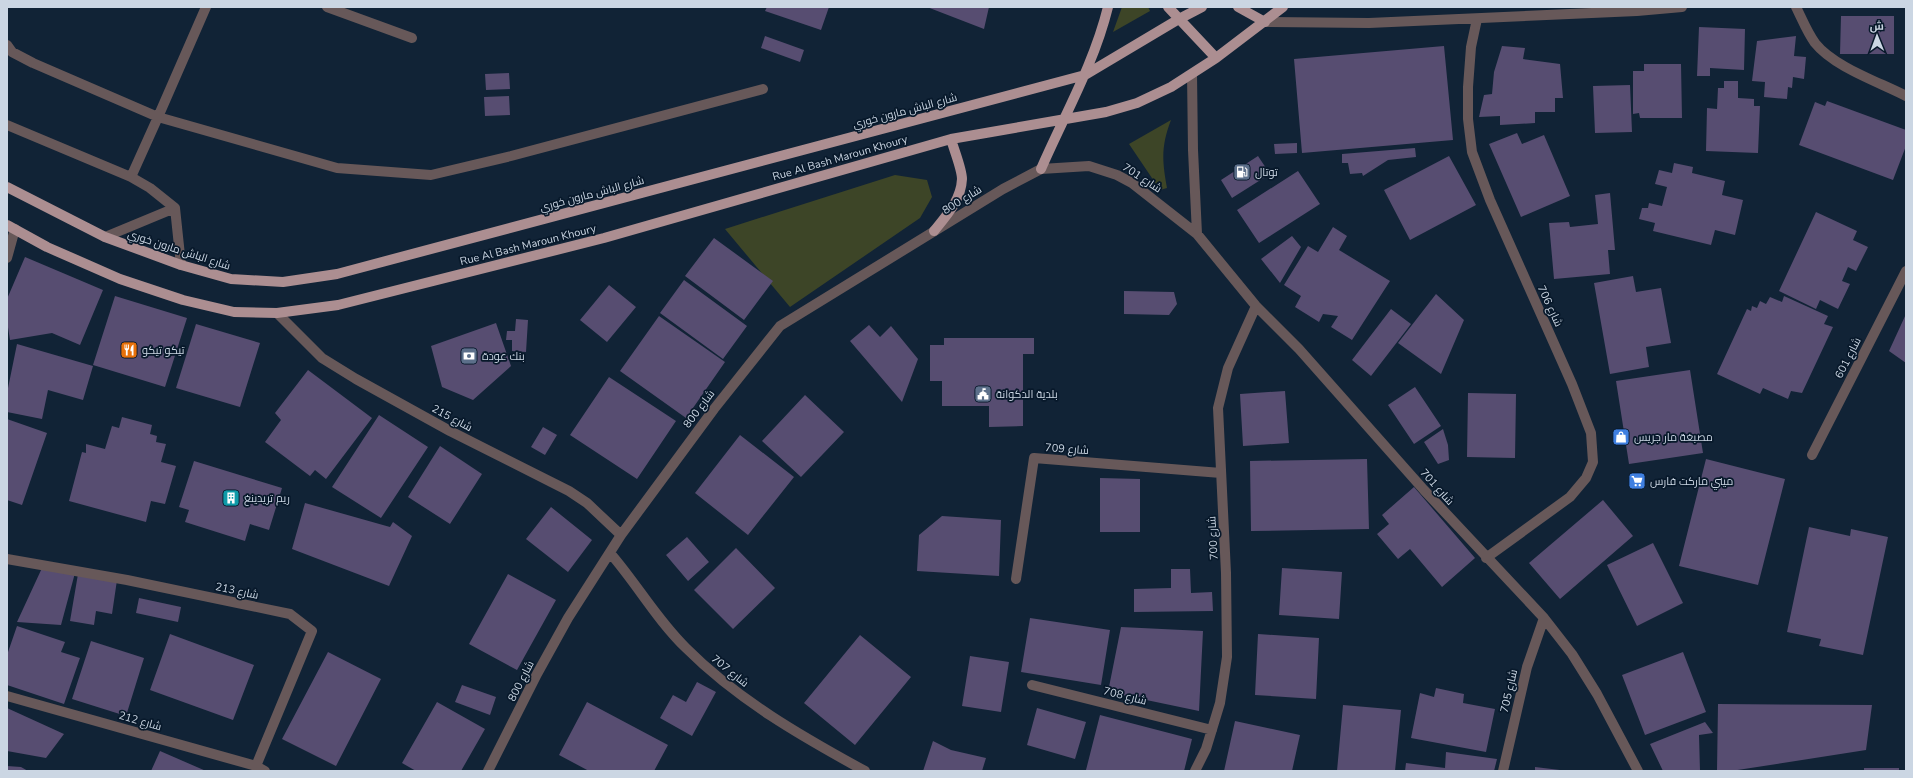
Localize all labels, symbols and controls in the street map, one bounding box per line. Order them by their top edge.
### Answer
north arrow [1857,16,1897,56]
text: ش [1870,19,1884,34]
street label: شارع الباش مارون خوري [851,90,959,133]
street label: Rue Al Bash Maroun Khoury [771,131,910,184]
street label: شارع 701 [1119,160,1165,196]
fuel station icon: توتال [1232,162,1252,182]
place label: توتال [1255,165,1278,180]
street label: شارع الباش مارون خوري [538,173,646,216]
street label: 800 شارع [939,182,985,218]
street label: Rue Al Bash Maroun Khoury [458,221,598,269]
street label: شارع الباش مارون خوري [125,226,232,275]
street label: شارع 706 [1534,283,1566,329]
street label: شارع 601 [1831,335,1865,381]
restaurant icon: تيكو تيكو [119,340,139,360]
place label: تيكو تيكو [142,343,184,358]
bank icon: بنك عودة [459,346,479,366]
place label: بنك عودة [482,349,525,364]
public building icon: بلدية الدكوانة [973,384,993,404]
street label: 800 شارع [680,387,718,431]
place label: بلدية الدكوانة [996,387,1058,402]
street label: شارع 215 [429,401,475,435]
shop icon: مصبغة مار جريس [1611,427,1631,447]
place label: مصبغة مار جريس [1634,430,1713,445]
street label: شارع 709 [1045,440,1089,458]
street label: شارع 701 [1417,466,1457,508]
supermarket icon: ميني ماركت فارس [1627,471,1647,491]
place label: ميني ماركت فارس [1650,474,1733,490]
building icon: ريم تريدينغ [221,488,241,508]
place label: ريم تريدينغ [244,491,290,506]
street label: شارع 700 [1204,516,1222,560]
street label: شارع 213 [214,579,260,603]
street label: شارع 707 [708,651,752,691]
street label: 800 شارع [504,658,538,704]
street label: شارع 705 [1497,668,1521,714]
street label: شارع 708 [1102,683,1148,709]
street label: شارع 212 [117,708,163,734]

